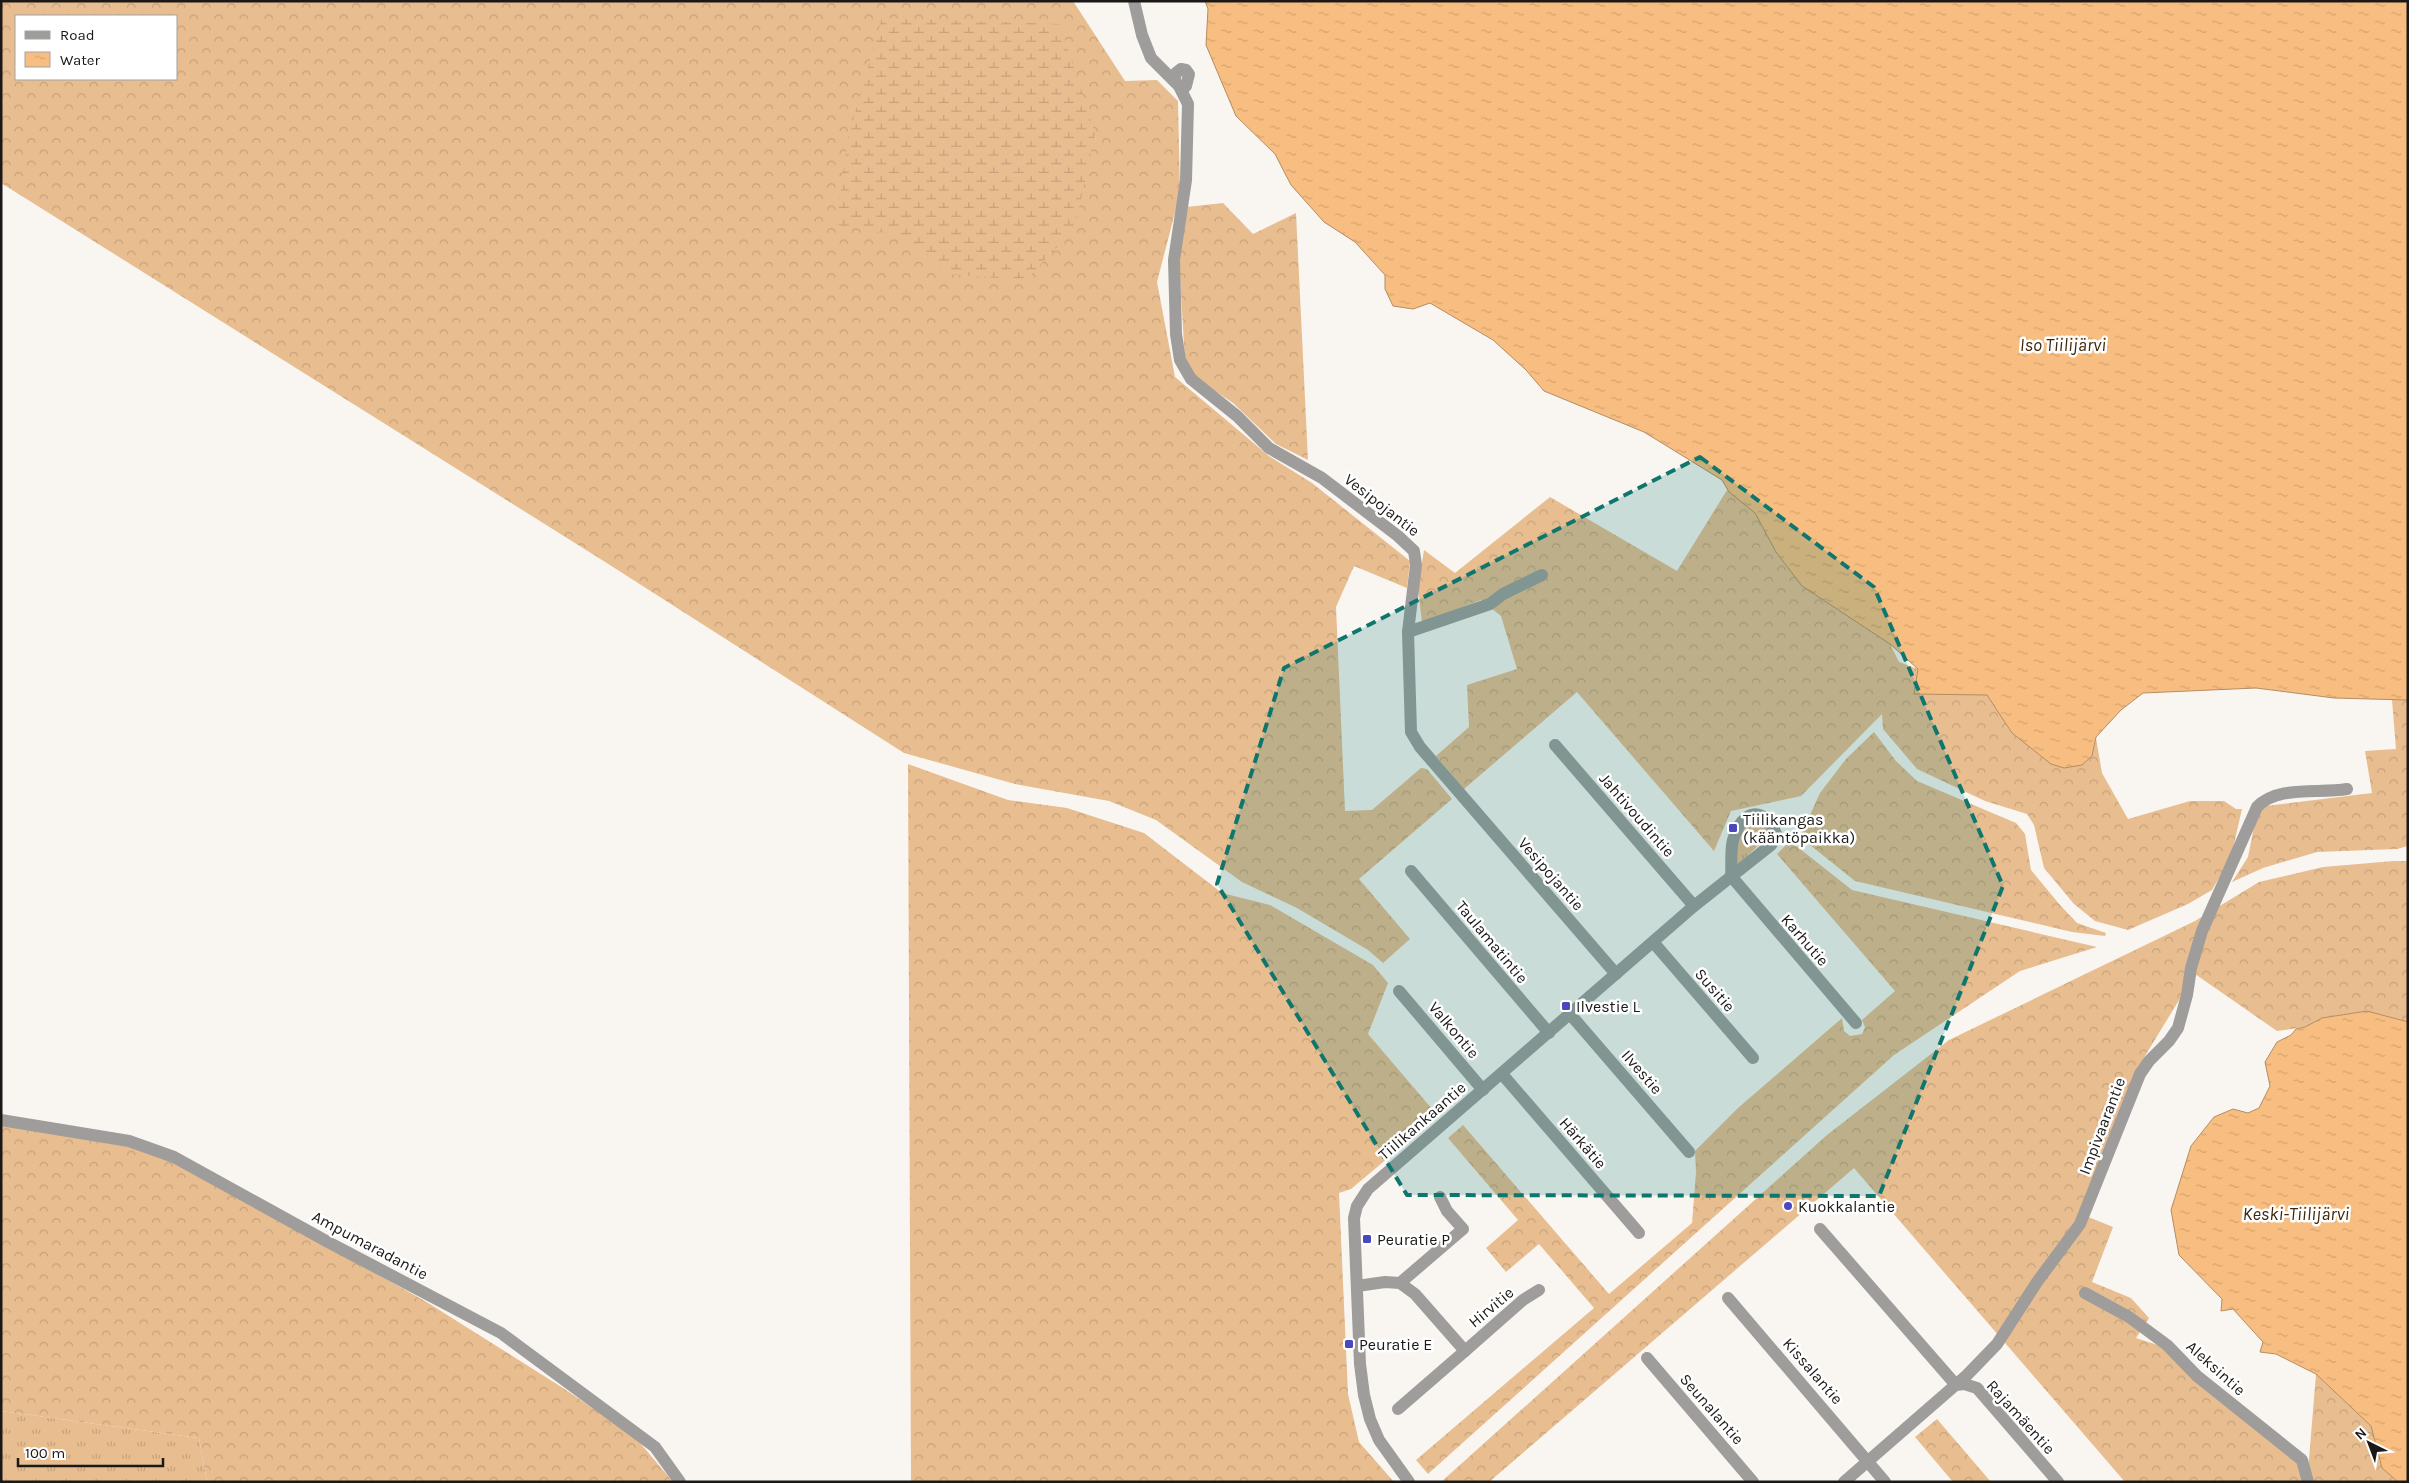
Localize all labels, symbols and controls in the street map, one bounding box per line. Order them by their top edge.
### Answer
legend [15,15,178,80]
text: Road [60,26,95,44]
text: Water [60,51,101,69]
water label: Iso Tiilijärvi [2020,334,2106,356]
street label: Vesipojantie [1341,470,1423,540]
street label: Jahtivoudintie [1595,769,1679,861]
place label: Tiilikangas (kääntöpaikka) [1743,810,1855,847]
marker: Tiilikangas (kääntöpaikka) [1727,822,1739,834]
street label: Vesipojantie [1514,834,1588,914]
street label: Taulamatintie [1452,897,1532,987]
street label: Karhutie [1777,910,1833,970]
street label: Susitie [1691,964,1739,1016]
place label: Ilvestie L [1576,997,1640,1016]
street label: Valkontie [1425,998,1483,1062]
marker: Ilvestie L [1560,1000,1572,1012]
street label: Ilvestie [1618,1046,1666,1098]
street label: Impivaarantie [2075,1075,2129,1177]
street label: Tiilikankaantie [1374,1078,1470,1164]
street label: Härkätie [1555,1113,1611,1173]
place label: Kuokkalantie [1798,1197,1895,1216]
marker: Kuokkalantie [1782,1200,1794,1212]
water label: Keski-Tiilijärvi [2243,1203,2350,1225]
street label: Ampumaradantie [309,1206,431,1284]
place label: Peuratie P [1377,1230,1450,1249]
marker: Peuratie P [1361,1233,1373,1245]
street label: Hirvitie [1465,1283,1517,1331]
street label: Kissalantie [1779,1334,1847,1408]
place label: Peuratie E [1359,1335,1432,1354]
street label: Aleksintie [2183,1337,2249,1399]
marker: Peuratie E [1343,1338,1355,1350]
street label: Seunalantie [1676,1370,1748,1448]
street label: Rajamäentie [1983,1376,2059,1458]
north arrow [2344,1418,2394,1468]
text: N [2351,1424,2370,1443]
scale bar [18,1436,162,1468]
text: 100 m [25,1444,65,1462]

